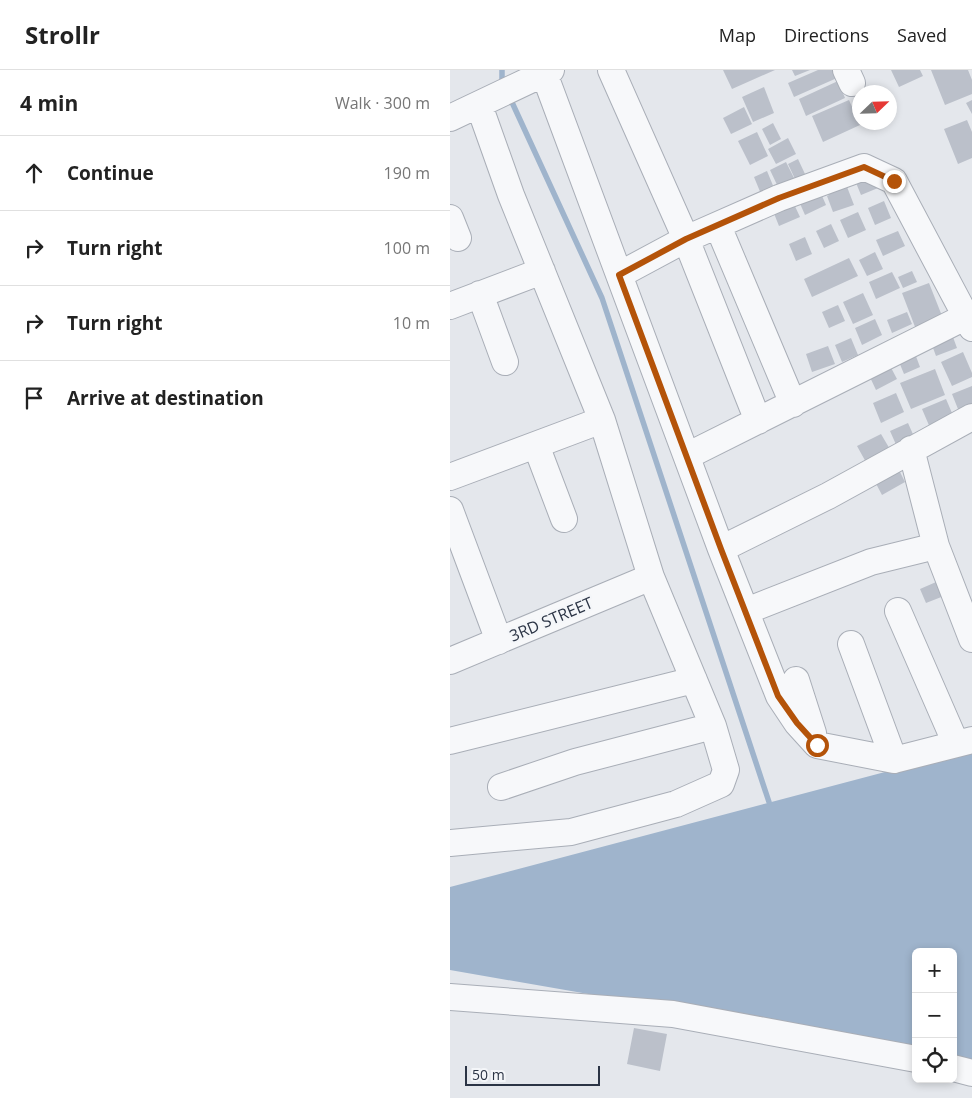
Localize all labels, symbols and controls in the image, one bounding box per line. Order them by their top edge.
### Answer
text: Strollr [25,18,100,51]
text: Map [719,23,756,47]
text: Directions [784,23,869,47]
text: Saved [897,23,947,47]
north arrow [852,85,897,130]
text: 4 min [20,89,78,117]
text: Walk · 300 m [335,92,430,114]
icon: ahead [20,159,48,187]
text: Continue [67,160,154,186]
text: 190 m [384,162,430,184]
route end [883,170,906,193]
icon: right [20,234,48,262]
text: Turn right [67,235,162,261]
text: 100 m [384,237,430,259]
icon: right [20,309,48,337]
text: Turn right [67,310,162,336]
text: 10 m [393,312,430,334]
icon: arrive [20,384,48,412]
text: Arrive at destination [67,385,264,411]
street label: 3RD STREET [506,591,596,646]
route start [806,734,829,757]
map controls [912,948,957,1083]
button: + [912,948,957,993]
button: − [912,993,957,1038]
button: locate [912,1038,957,1083]
scale bar [465,1063,600,1086]
text: 50 m [472,1065,505,1084]

